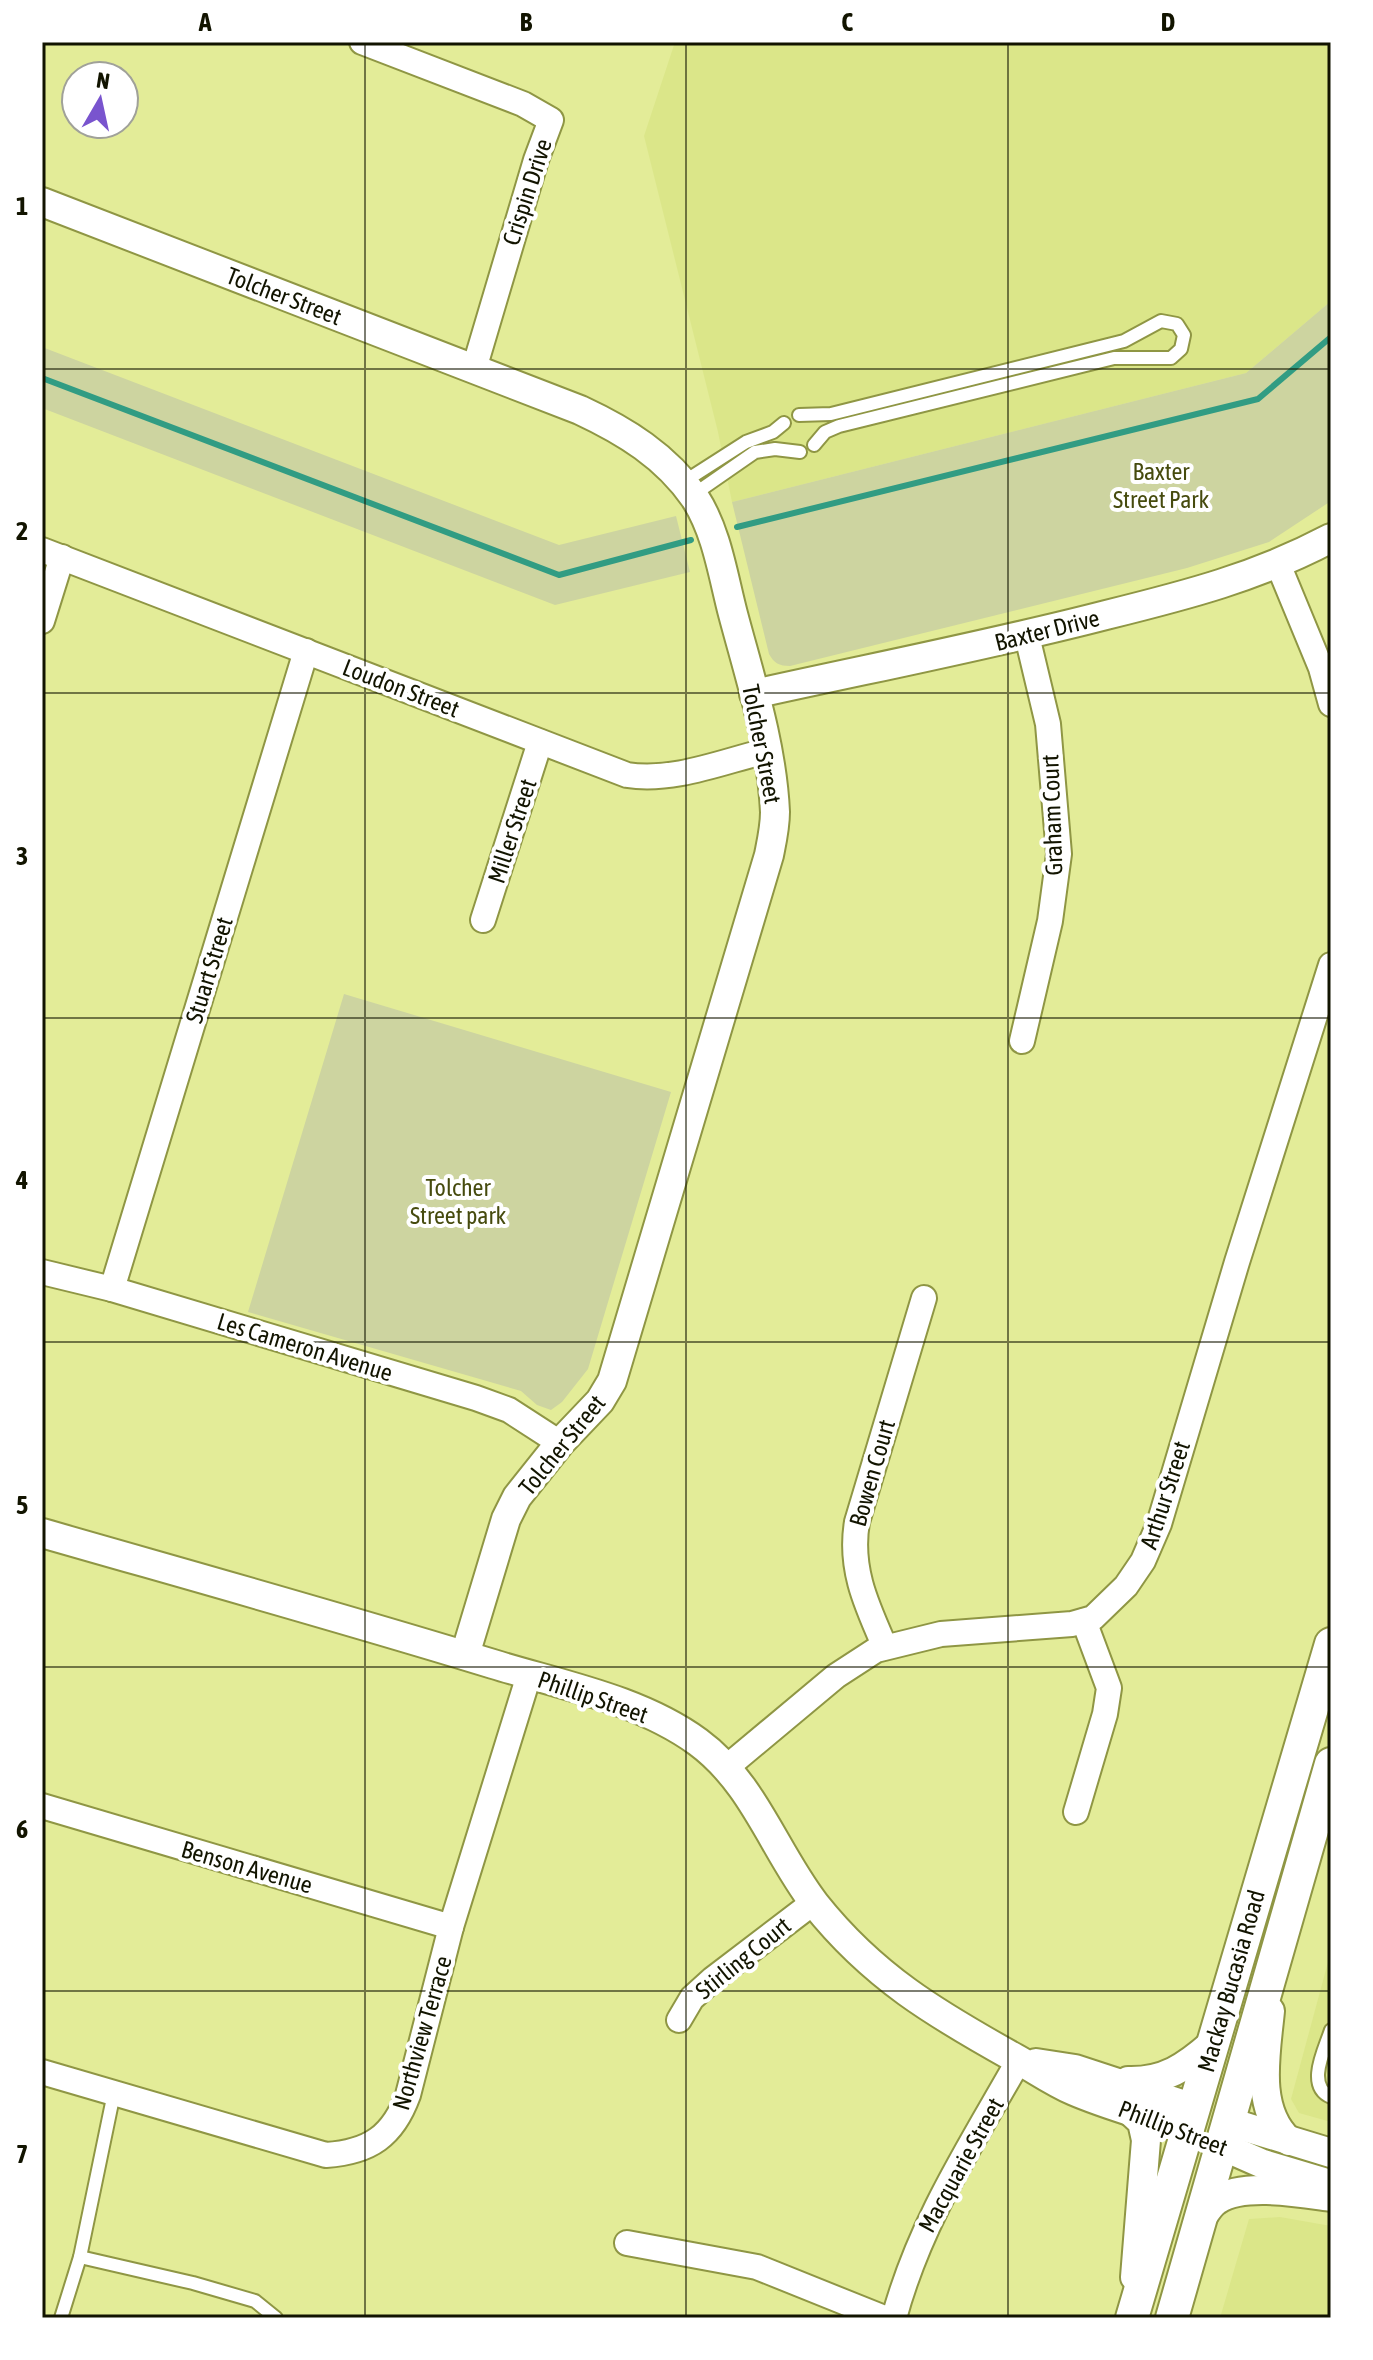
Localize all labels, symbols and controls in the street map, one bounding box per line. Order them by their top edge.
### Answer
text: A [198,7,212,37]
text: B [520,7,533,37]
text: C [841,7,853,37]
text: D [1161,7,1175,37]
north arrow [60,60,140,140]
text: N [95,66,112,94]
street label: Crispin Drive [497,135,557,249]
text: 1 [16,191,28,221]
street label: Tolcher Street [223,262,345,330]
park label: Baxter Street Park [1113,458,1209,513]
text: 2 [16,516,28,546]
street label: Baxter Drive [992,604,1102,656]
street label: Loudon Street [339,653,463,723]
street label: Tolcher Street [737,682,787,806]
street label: Graham Court [1036,754,1068,876]
street label: Miller Street [482,775,542,887]
text: 3 [16,841,28,871]
street label: Stuart Street [180,914,238,1026]
text: 4 [15,1165,28,1195]
park label: Tolcher Street park [410,1174,506,1229]
street label: Les Cameron Avenue [214,1308,396,1386]
street label: Tolcher Street [513,1389,611,1500]
street label: Bowen Court [844,1416,900,1529]
street label: Arthur Street [1135,1438,1195,1552]
text: 5 [16,1490,28,1520]
street label: Phillip Street [534,1666,652,1728]
text: 6 [16,1814,28,1844]
street label: Benson Avenue [178,1835,316,1899]
street label: Mackay Bucasia Road [1192,1887,1270,2075]
street label: Stirling Court [690,1912,796,2004]
street label: Northview Terrace [387,1953,457,2113]
street label: Macquarie Street [913,2093,1009,2237]
street label: Phillip Street [1115,2095,1231,2161]
text: 7 [16,2139,28,2169]

